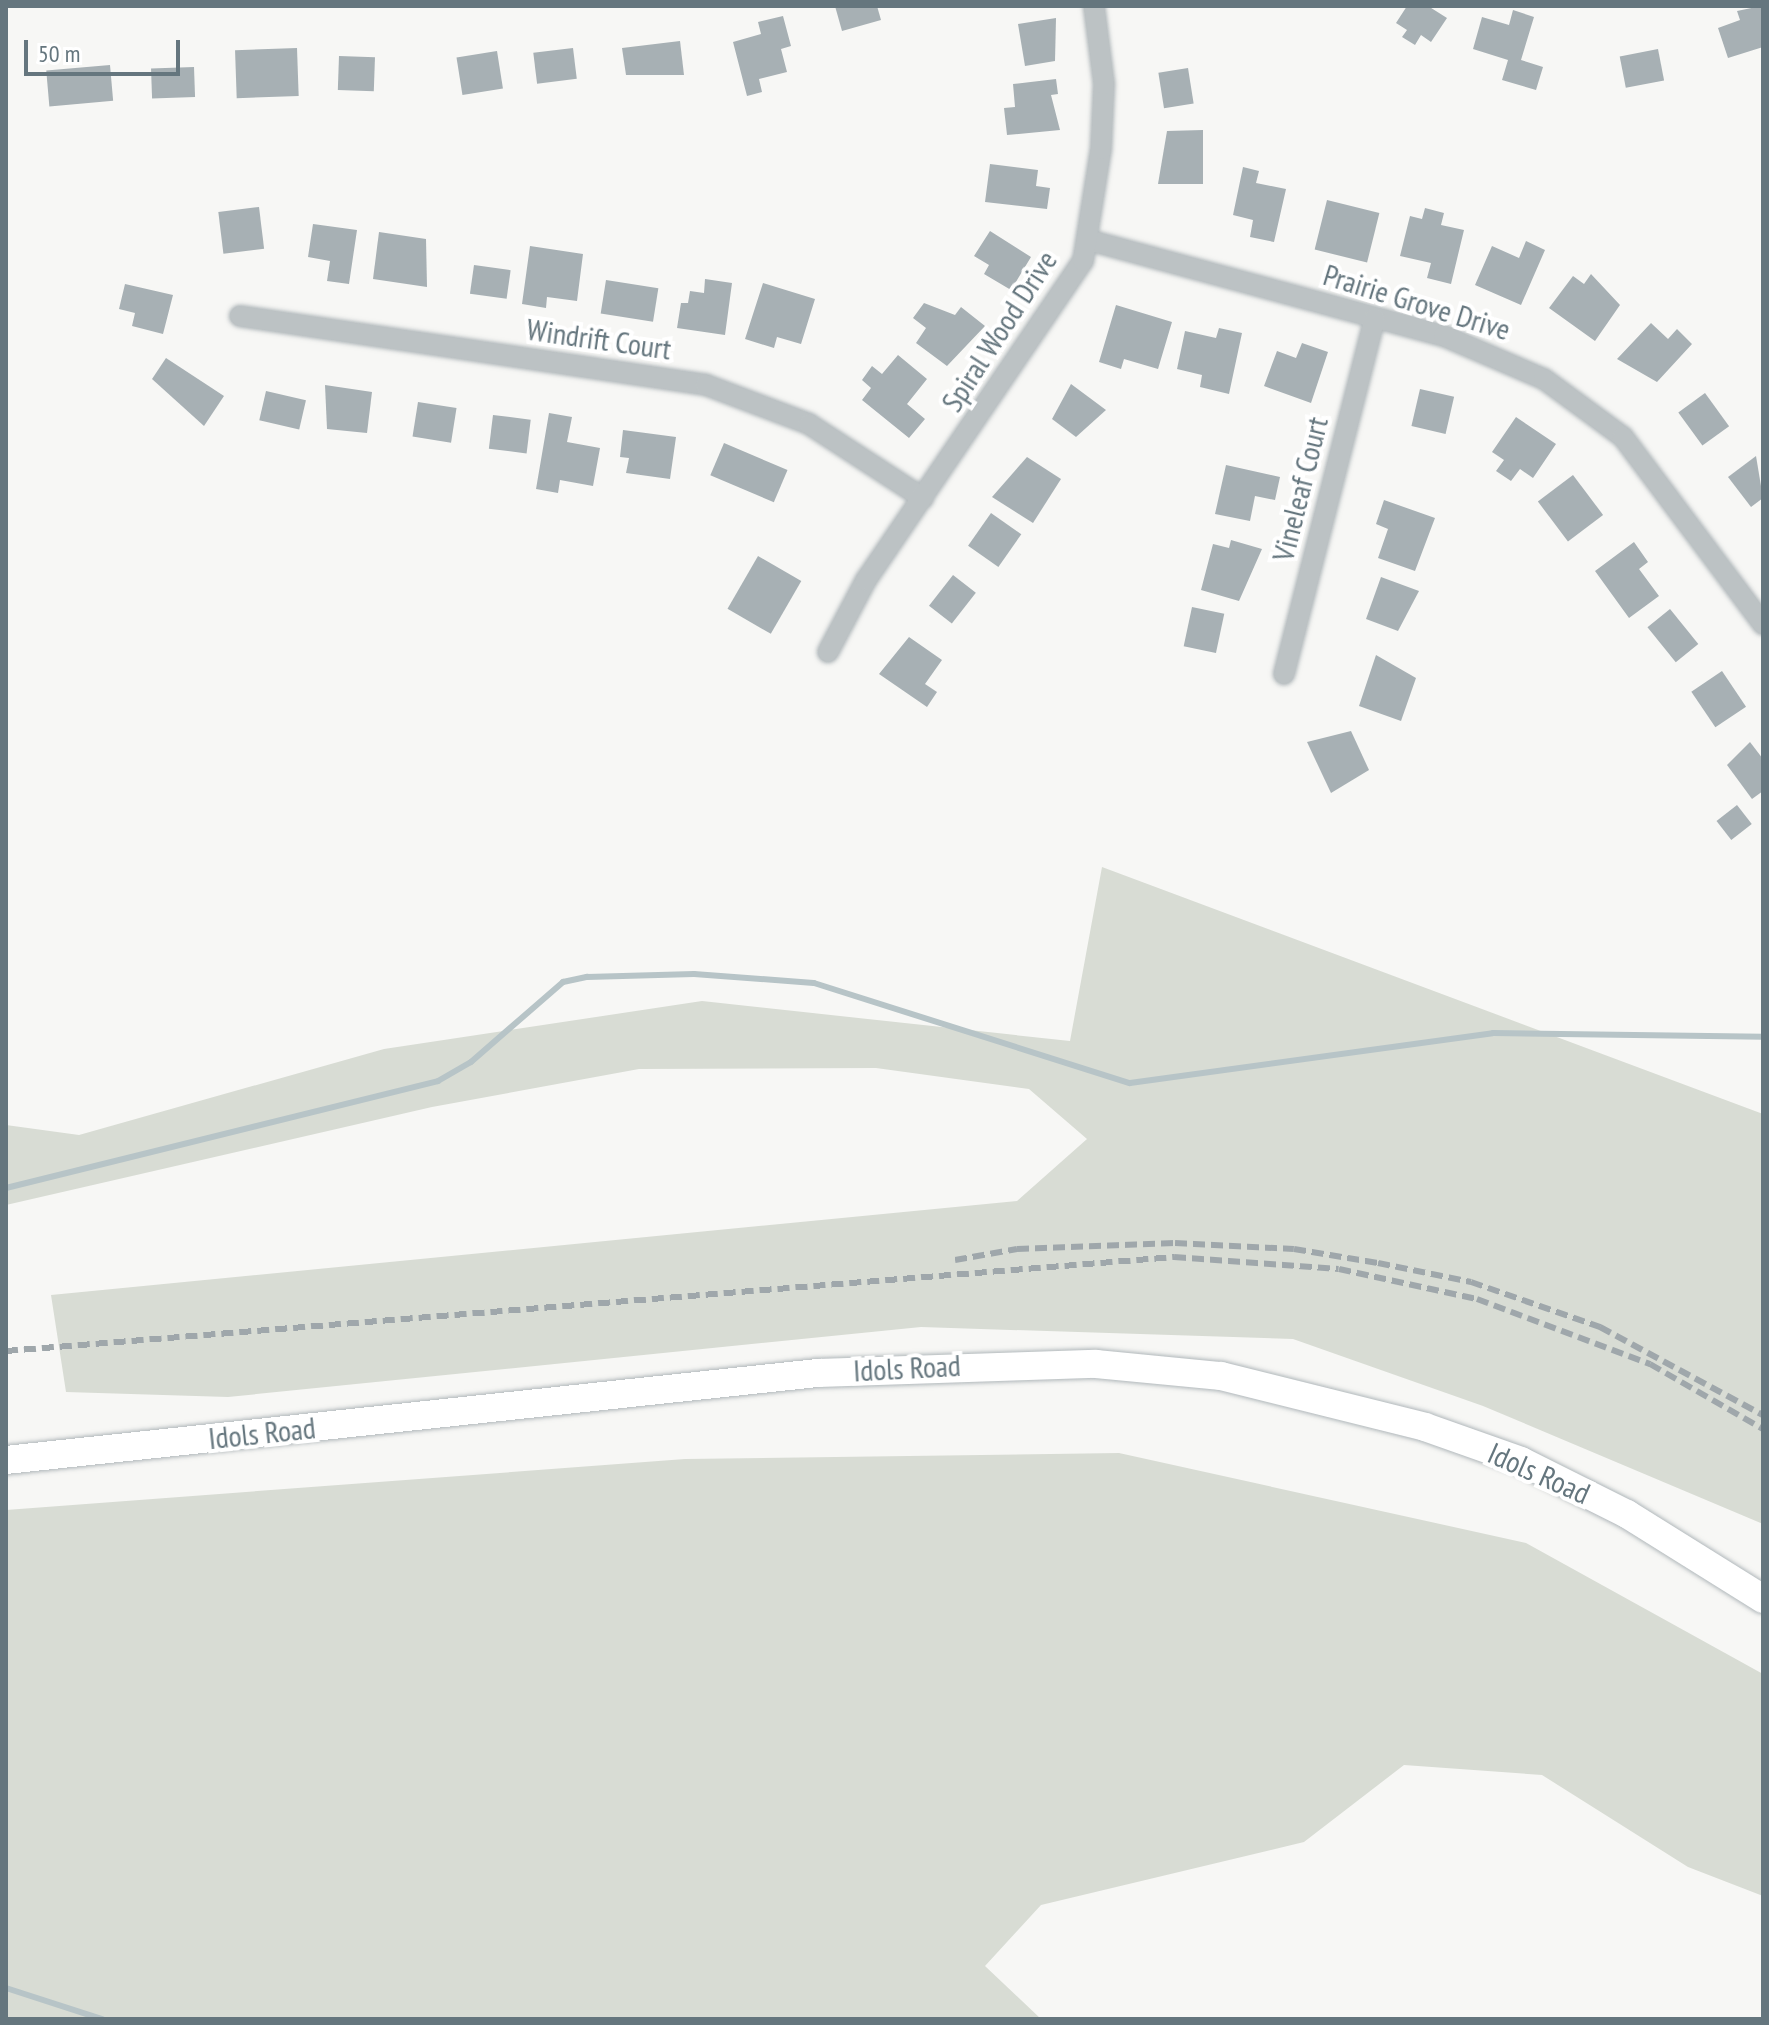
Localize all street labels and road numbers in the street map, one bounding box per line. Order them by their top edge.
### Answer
street label: Spiral Wood Drive [934,244,1064,418]
street label: Prairie Grove Drive [1319,257,1515,347]
street label: Windrift Court [524,311,674,367]
street label: Vineleaf Court [1265,413,1335,565]
street label: Idols Road [852,1347,962,1389]
street label: Idols Road [207,1409,317,1457]
street label: Idols Road [1483,1435,1595,1511]

